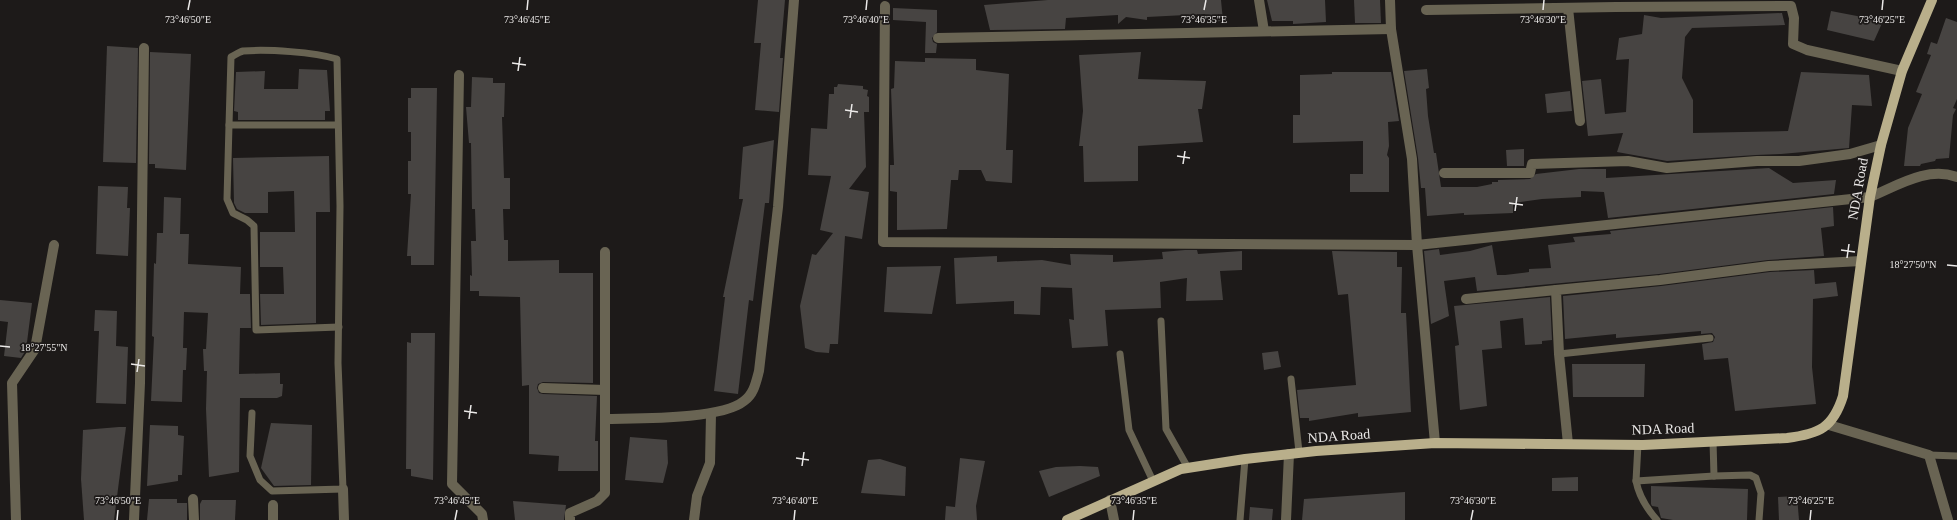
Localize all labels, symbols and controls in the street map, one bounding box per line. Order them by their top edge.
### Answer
text: 73°46'50"E [165,14,211,25]
text: 73°46'45"E [504,14,550,25]
text: 73°46'40"E [843,14,889,25]
text: 73°46'35"E [1181,14,1227,25]
text: 73°46'30"E [1520,14,1566,25]
text: 73°46'25"E [1859,14,1905,25]
street label: NDA Road [1845,157,1871,221]
text: 18°27'50"N [1889,259,1937,270]
text: 18°27'55"N [20,342,68,353]
street label: NDA Road [1631,420,1695,438]
street label: NDA Road [1307,426,1371,446]
text: 73°46'50"E [95,495,141,506]
text: 73°46'45"E [434,495,480,506]
text: 73°46'40"E [772,495,818,506]
text: 73°46'35"E [1111,495,1157,506]
text: 73°46'30"E [1450,495,1496,506]
text: 73°46'25"E [1788,495,1834,506]

